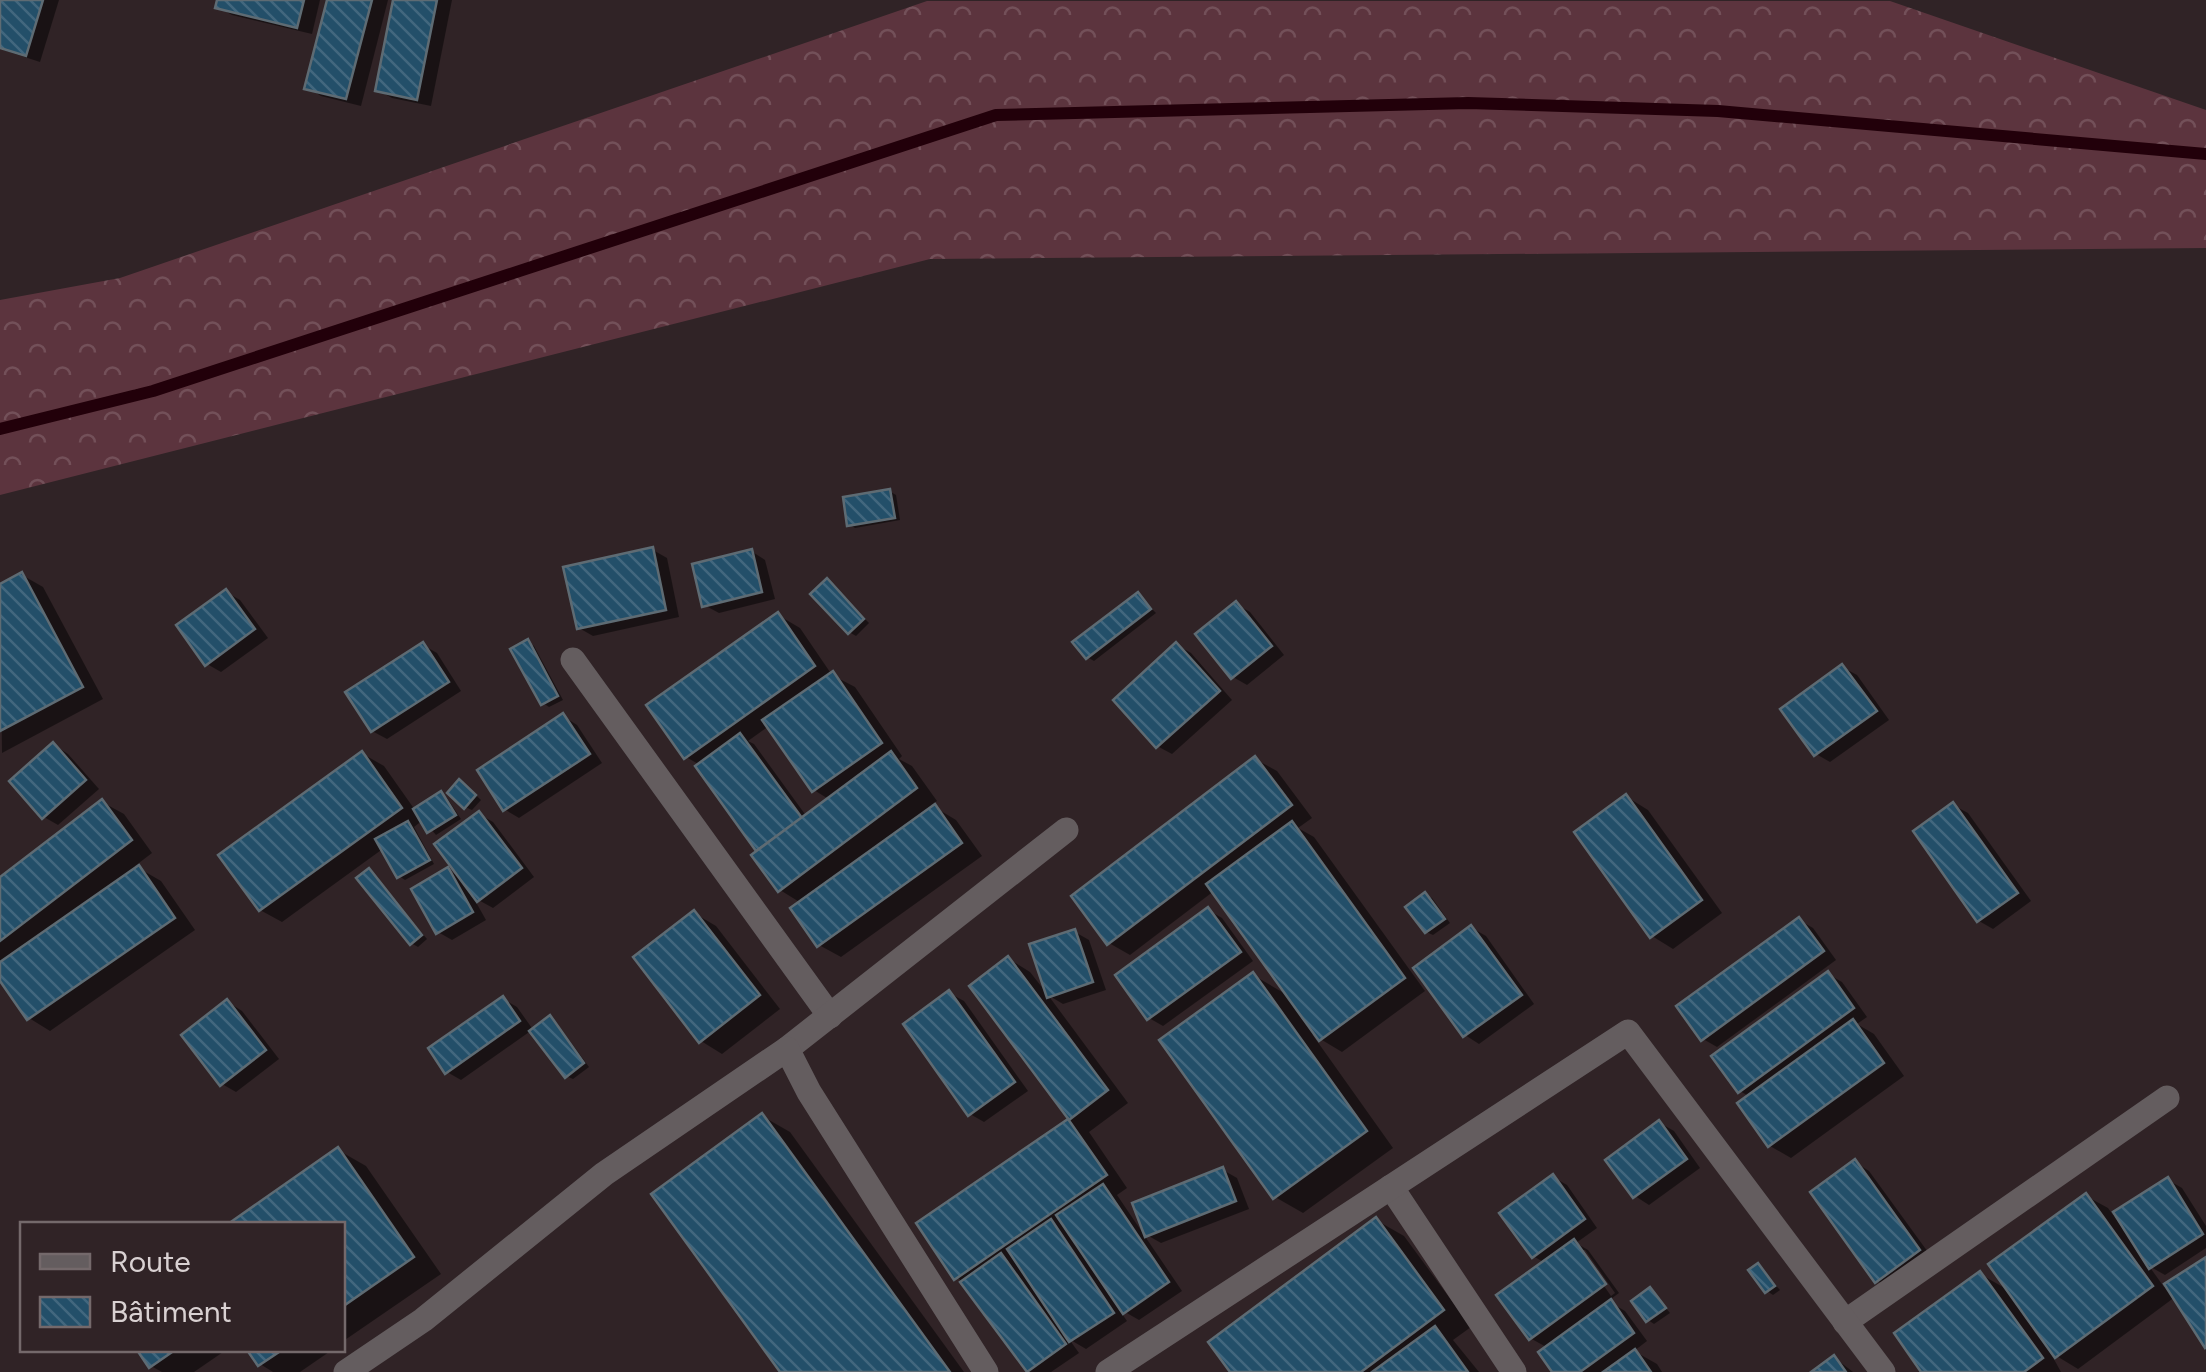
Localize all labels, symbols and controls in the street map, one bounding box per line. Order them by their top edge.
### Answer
legend [20,1222,345,1352]
text: Route [110,1243,191,1280]
text: Bâtiment [110,1293,232,1330]

